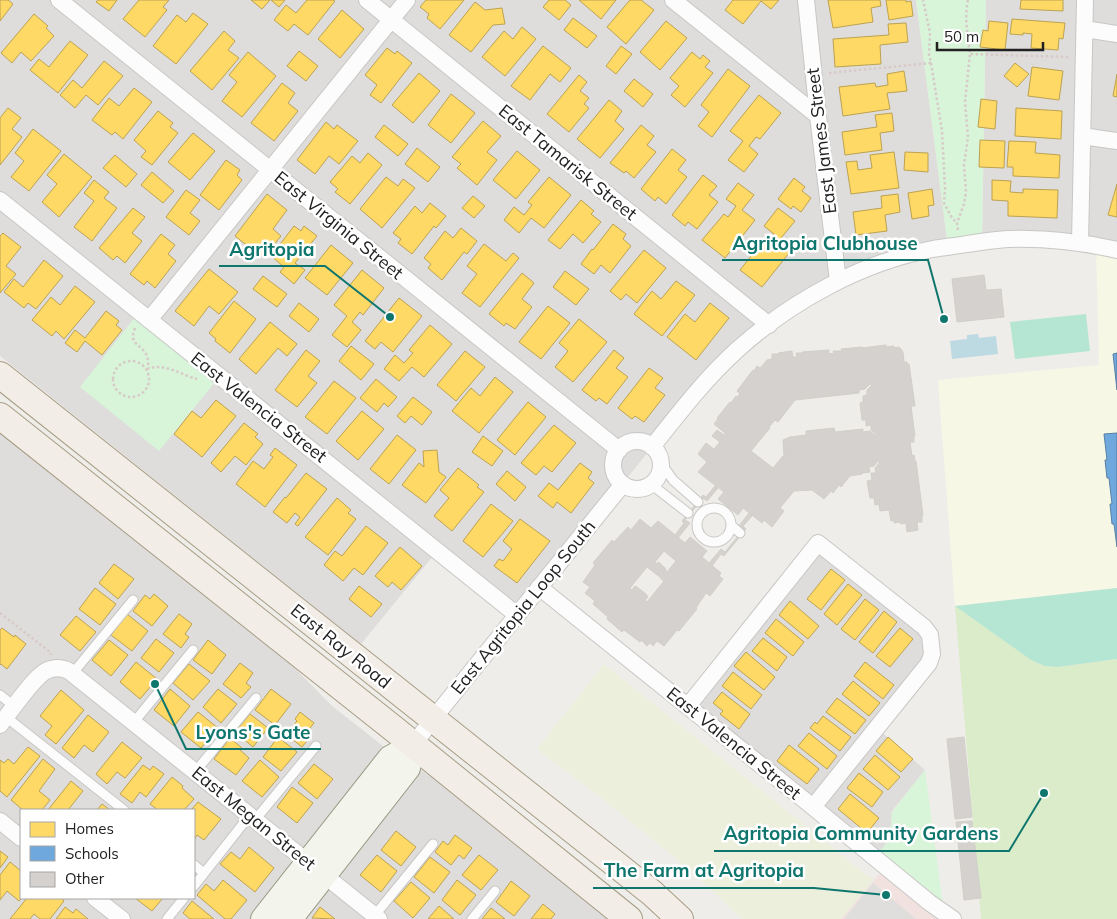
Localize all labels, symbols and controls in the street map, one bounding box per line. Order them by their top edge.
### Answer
scale bar [937,20,1043,52]
text: 50 m [944,27,979,46]
street label: East James Street [801,67,841,215]
street label: East Tamarisk Street [494,99,642,225]
street label: East Virginia Street [270,166,408,284]
callout: Agritopia Clubhouse [722,226,928,260]
text: Agritopia Clubhouse [732,231,918,255]
callout: Agritopia [219,232,325,266]
text: Agritopia [229,237,315,261]
street label: East Valencia Street [186,347,332,467]
street label: East Agritopia Loop South [446,515,600,699]
street label: East Ray Road [286,598,396,694]
street label: East Valencia Street [662,682,806,804]
callout: Lyons's Gate [186,715,321,749]
text: Lyons's Gate [196,720,310,744]
street label: East Megan Street [187,761,321,875]
legend [20,809,195,899]
callout: Agritopia Community Gardens [714,817,1009,851]
text: Homes [65,819,114,838]
text: Agritopia Community Gardens [723,821,999,845]
text: Schools [65,844,119,863]
callout: The Farm at Agritopia [593,854,814,888]
text: The Farm at Agritopia [604,858,804,882]
text: Other [65,869,105,888]

